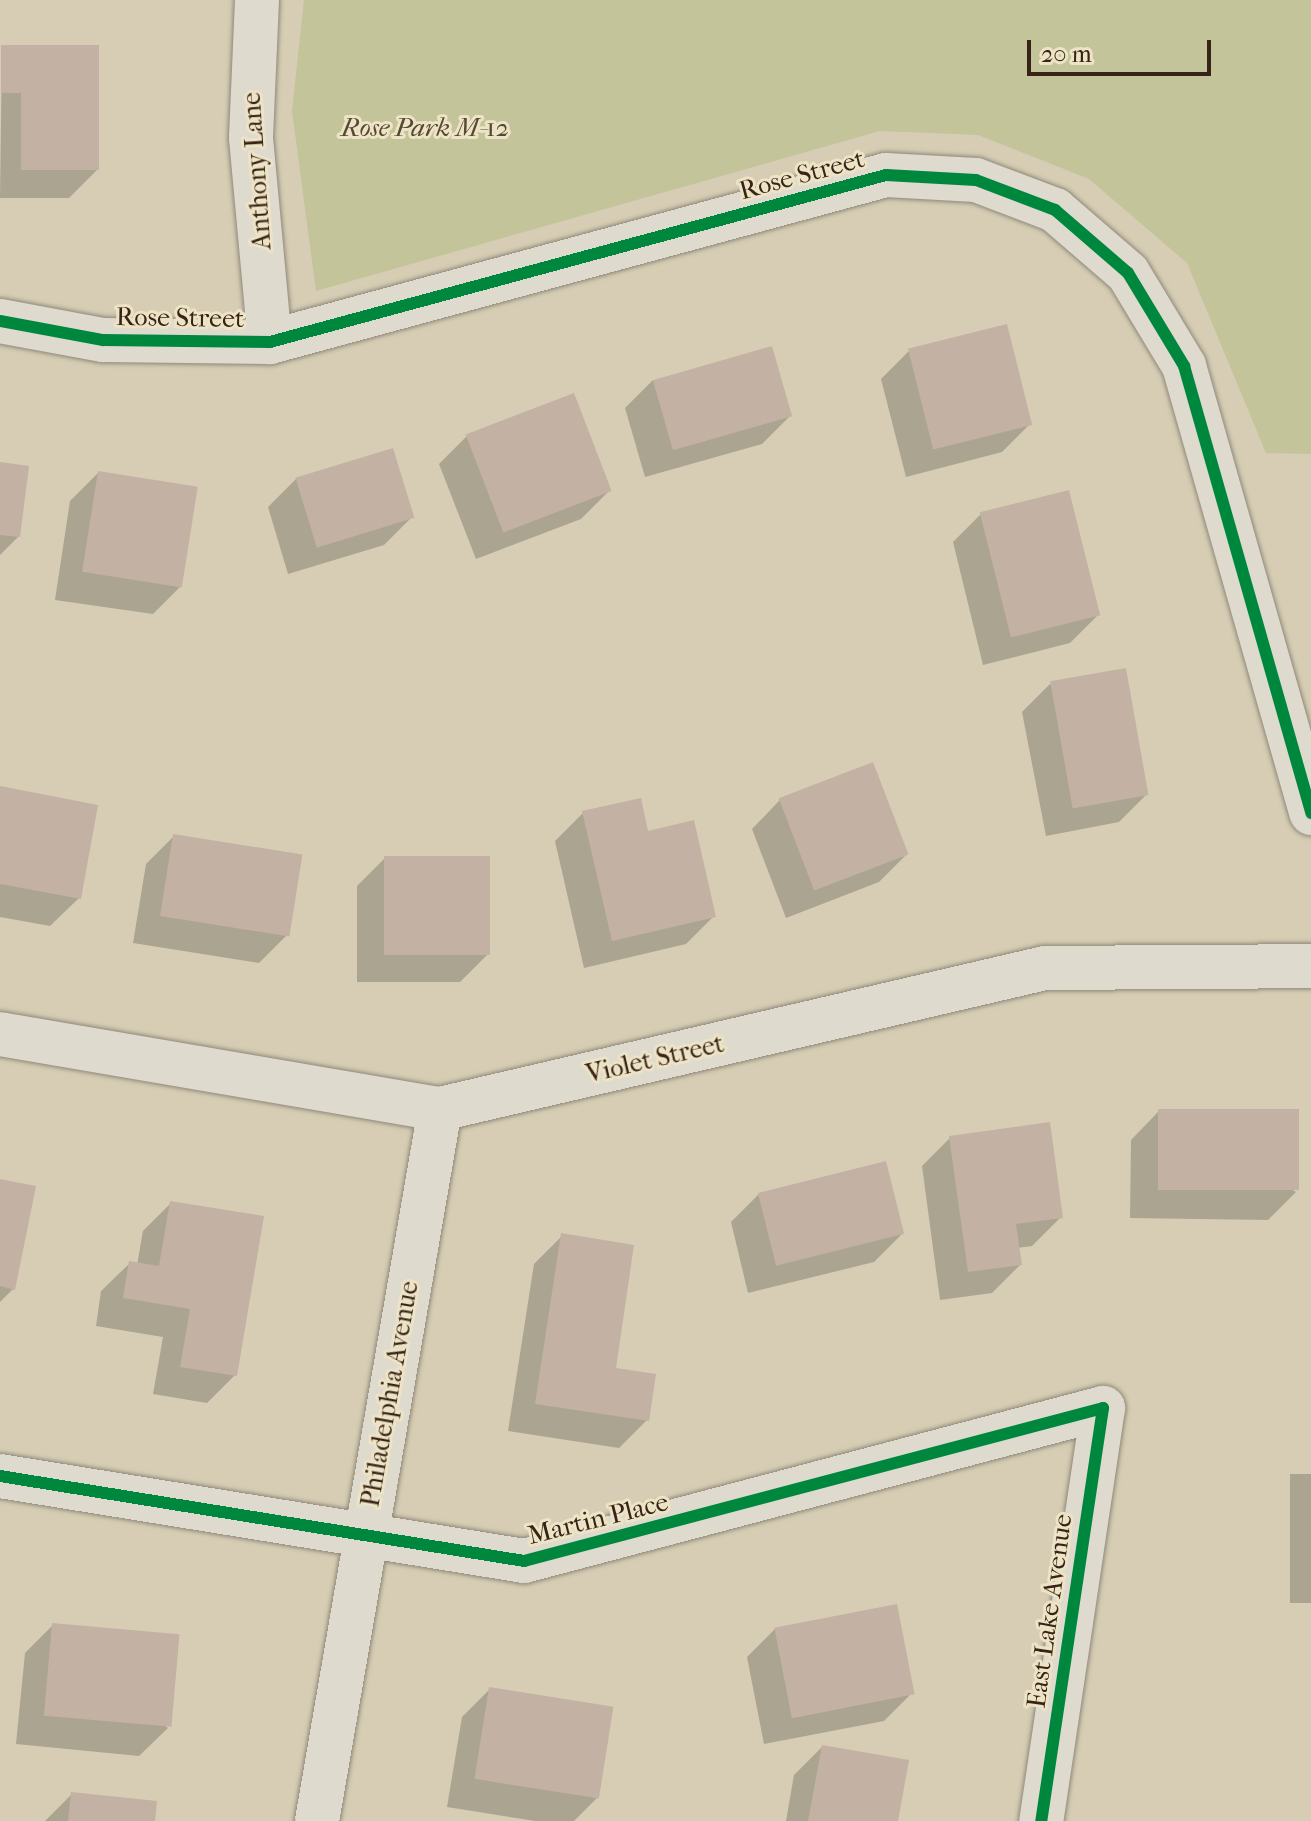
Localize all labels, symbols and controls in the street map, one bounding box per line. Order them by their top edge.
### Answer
scale bar [1031,24,1215,74]
text: 20 m [1041,40,1092,68]
street label: Anthony Lane [236,91,278,251]
park label: Rose Park M-12 [341,112,509,144]
street label: Rose Street [736,143,868,207]
street label: Rose Street [116,301,244,335]
street label: Violet Street [583,1028,727,1090]
street label: Philadelphia Avenue [355,1279,425,1509]
street label: Martin Place [524,1486,672,1552]
street label: East Lake Avenue [1021,1512,1079,1710]

